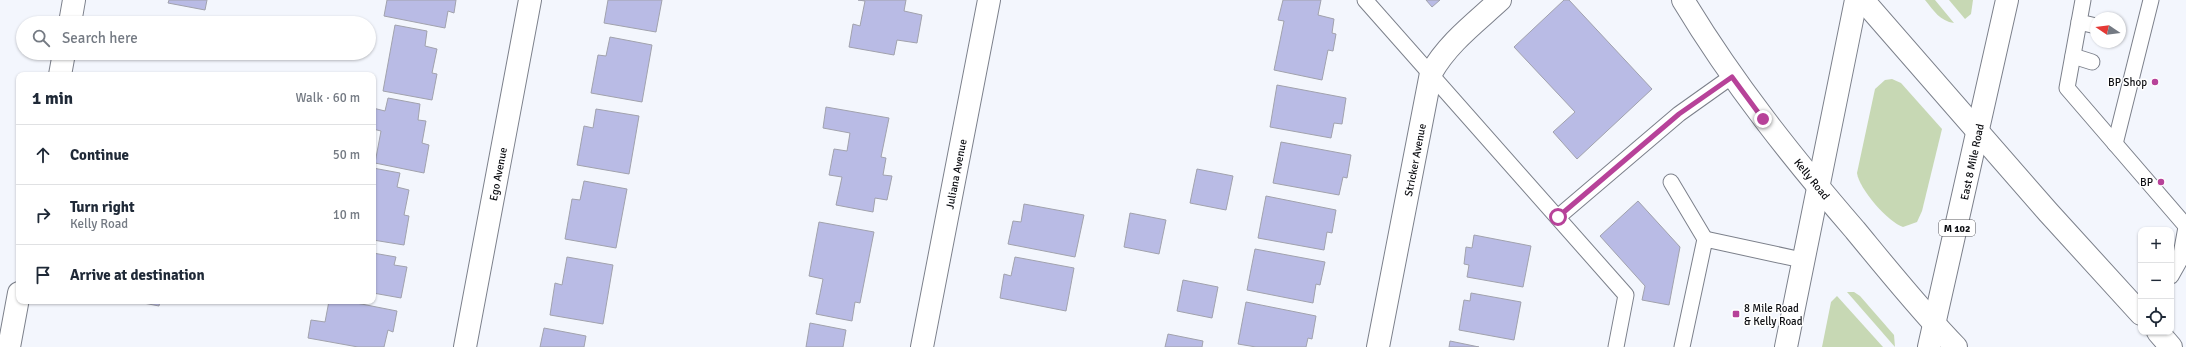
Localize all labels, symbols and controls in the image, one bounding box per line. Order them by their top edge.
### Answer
north arrow [2090,12,2126,48]
search box [16,16,376,60]
icon: search [30,27,52,49]
text: Search here [62,29,138,47]
place label: BP Shop [2108,76,2147,89]
marker: BP Shop [2150,77,2160,87]
text: 1 min [32,88,73,109]
text: Walk · 60 m [296,90,360,106]
route end [1754,110,1772,128]
street label: Stricker Avenue [1402,123,1429,198]
street label: East 8 Mile Road [1958,123,1987,201]
street label: Juliana Avenue [943,138,970,210]
icon: ahead [32,144,54,166]
text: Continue [70,146,129,164]
street label: Ego Avenue [487,146,510,202]
text: 50 m [333,147,360,163]
street label: Kelly Road [1791,156,1832,203]
place label: BP [2140,176,2153,189]
marker: BP [2156,177,2166,187]
text: Turn right [70,198,135,216]
icon: right [32,204,54,226]
text: 10 m [333,207,360,223]
route start [1549,208,1567,226]
text: Kelly Road [70,216,128,232]
road number: M 102 [1939,220,1975,236]
map controls [2138,227,2174,335]
button: + [2138,227,2174,263]
button: − [2138,263,2174,299]
icon: arrive [32,264,54,286]
text: Arrive at destination [70,266,205,284]
button: locate [2138,299,2174,335]
place label: 8 Mile Road & Kelly Road [1744,302,1803,328]
marker: 8 Mile Road & Kelly Road [1731,309,1741,319]

